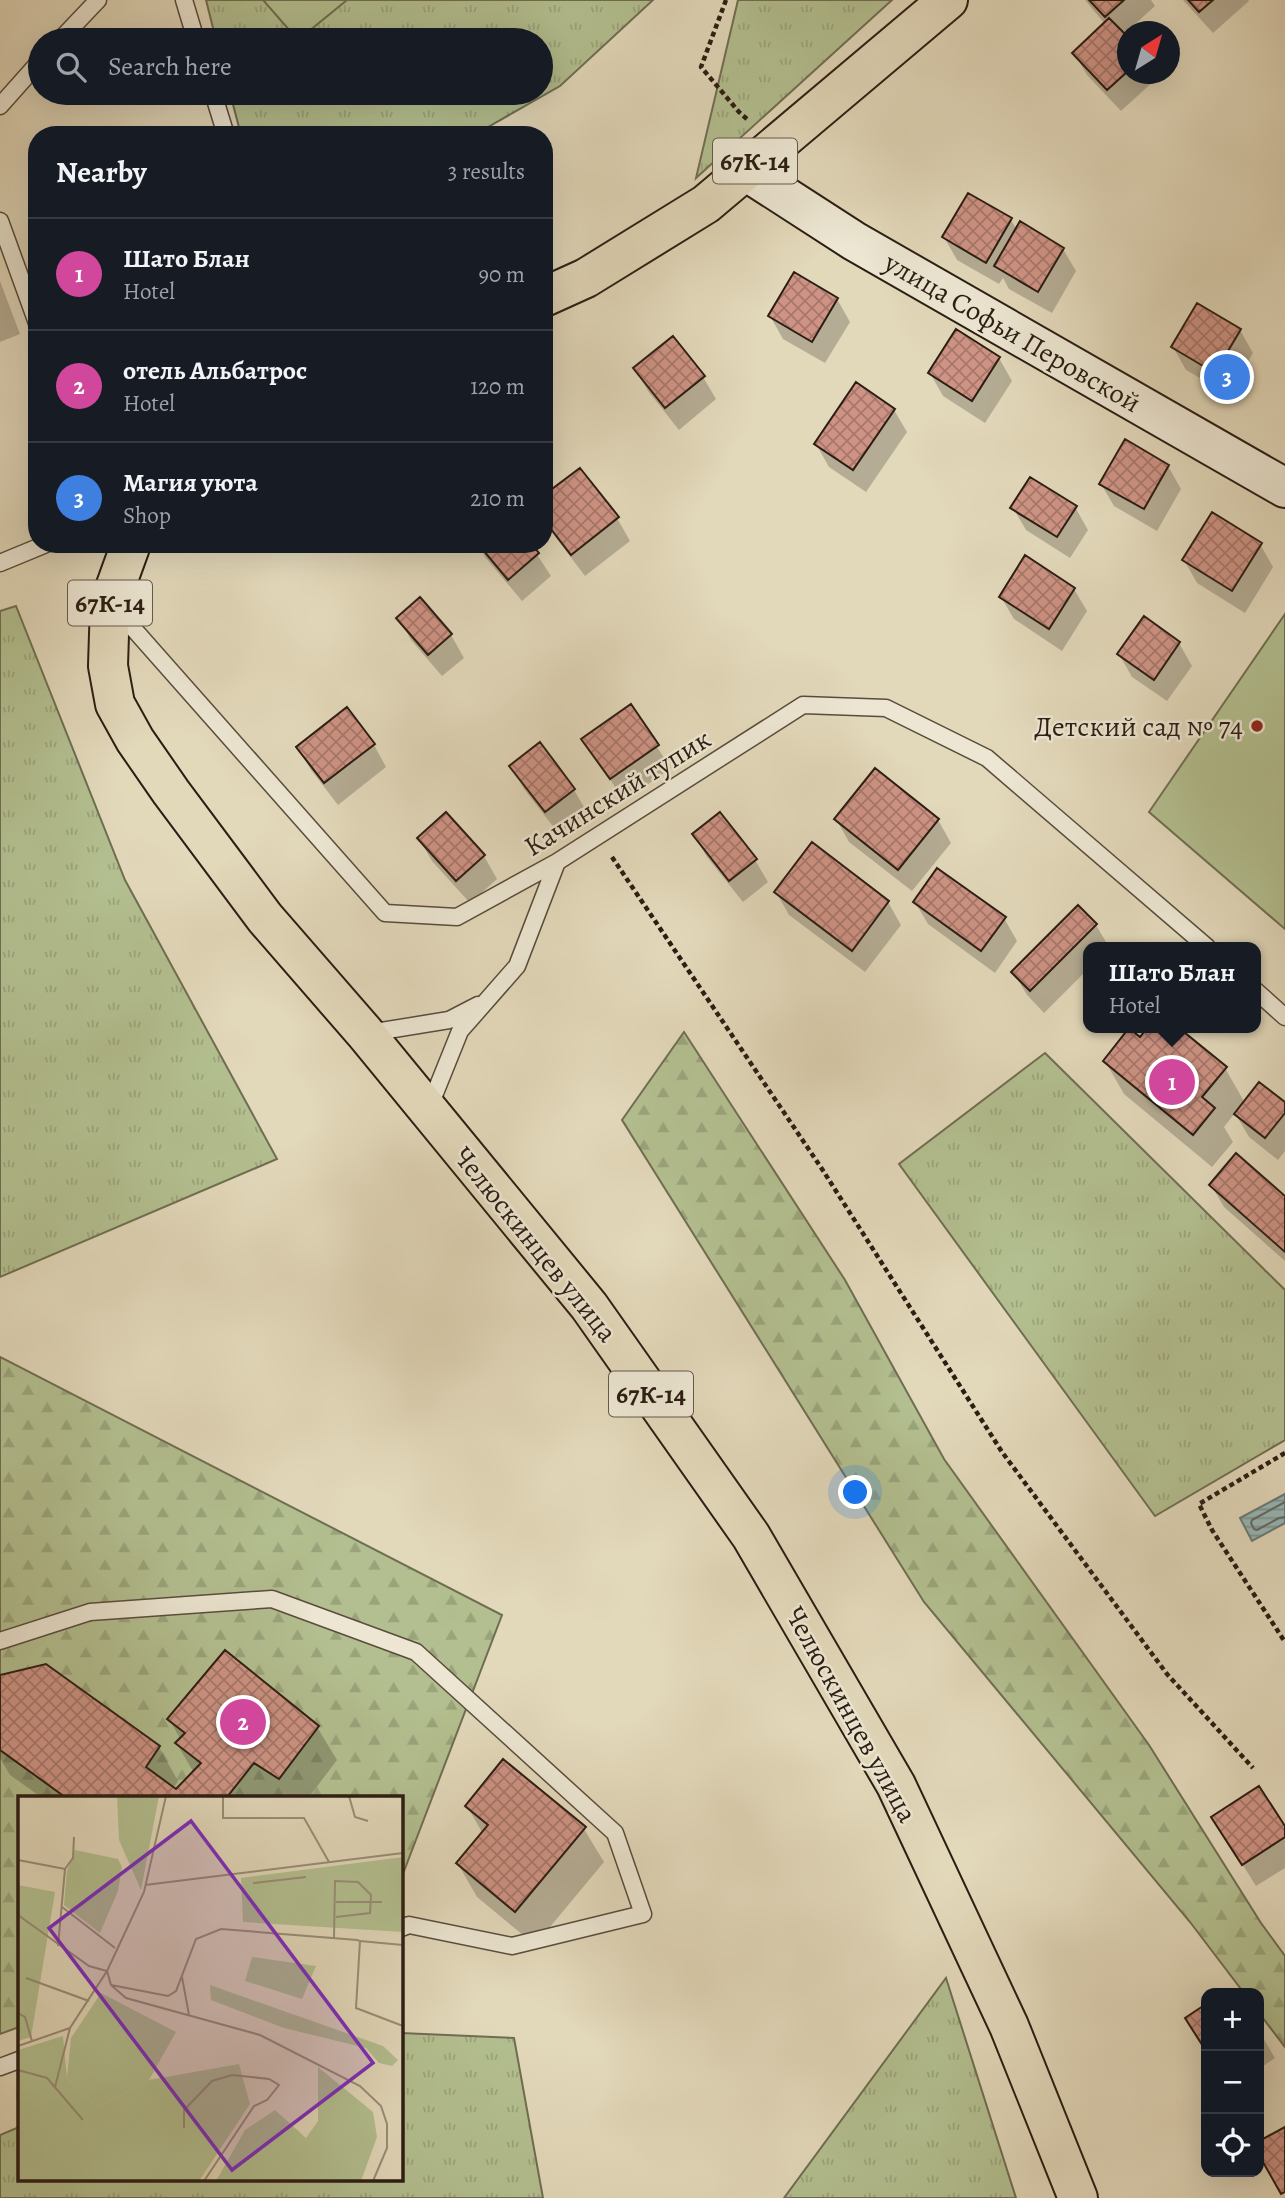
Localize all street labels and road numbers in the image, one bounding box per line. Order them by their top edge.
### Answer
road number: 67К-14 [713,138,797,184]
street label: улица Софьи Перовской [876,243,1148,422]
road number: 67К-14 [68,580,152,625]
street label: Качинский тупик [517,720,718,866]
street label: Челюскинцев улица [444,1139,626,1350]
road number: 67К-14 [609,1372,693,1416]
street label: Челюскинцев улица [776,1600,926,1829]

